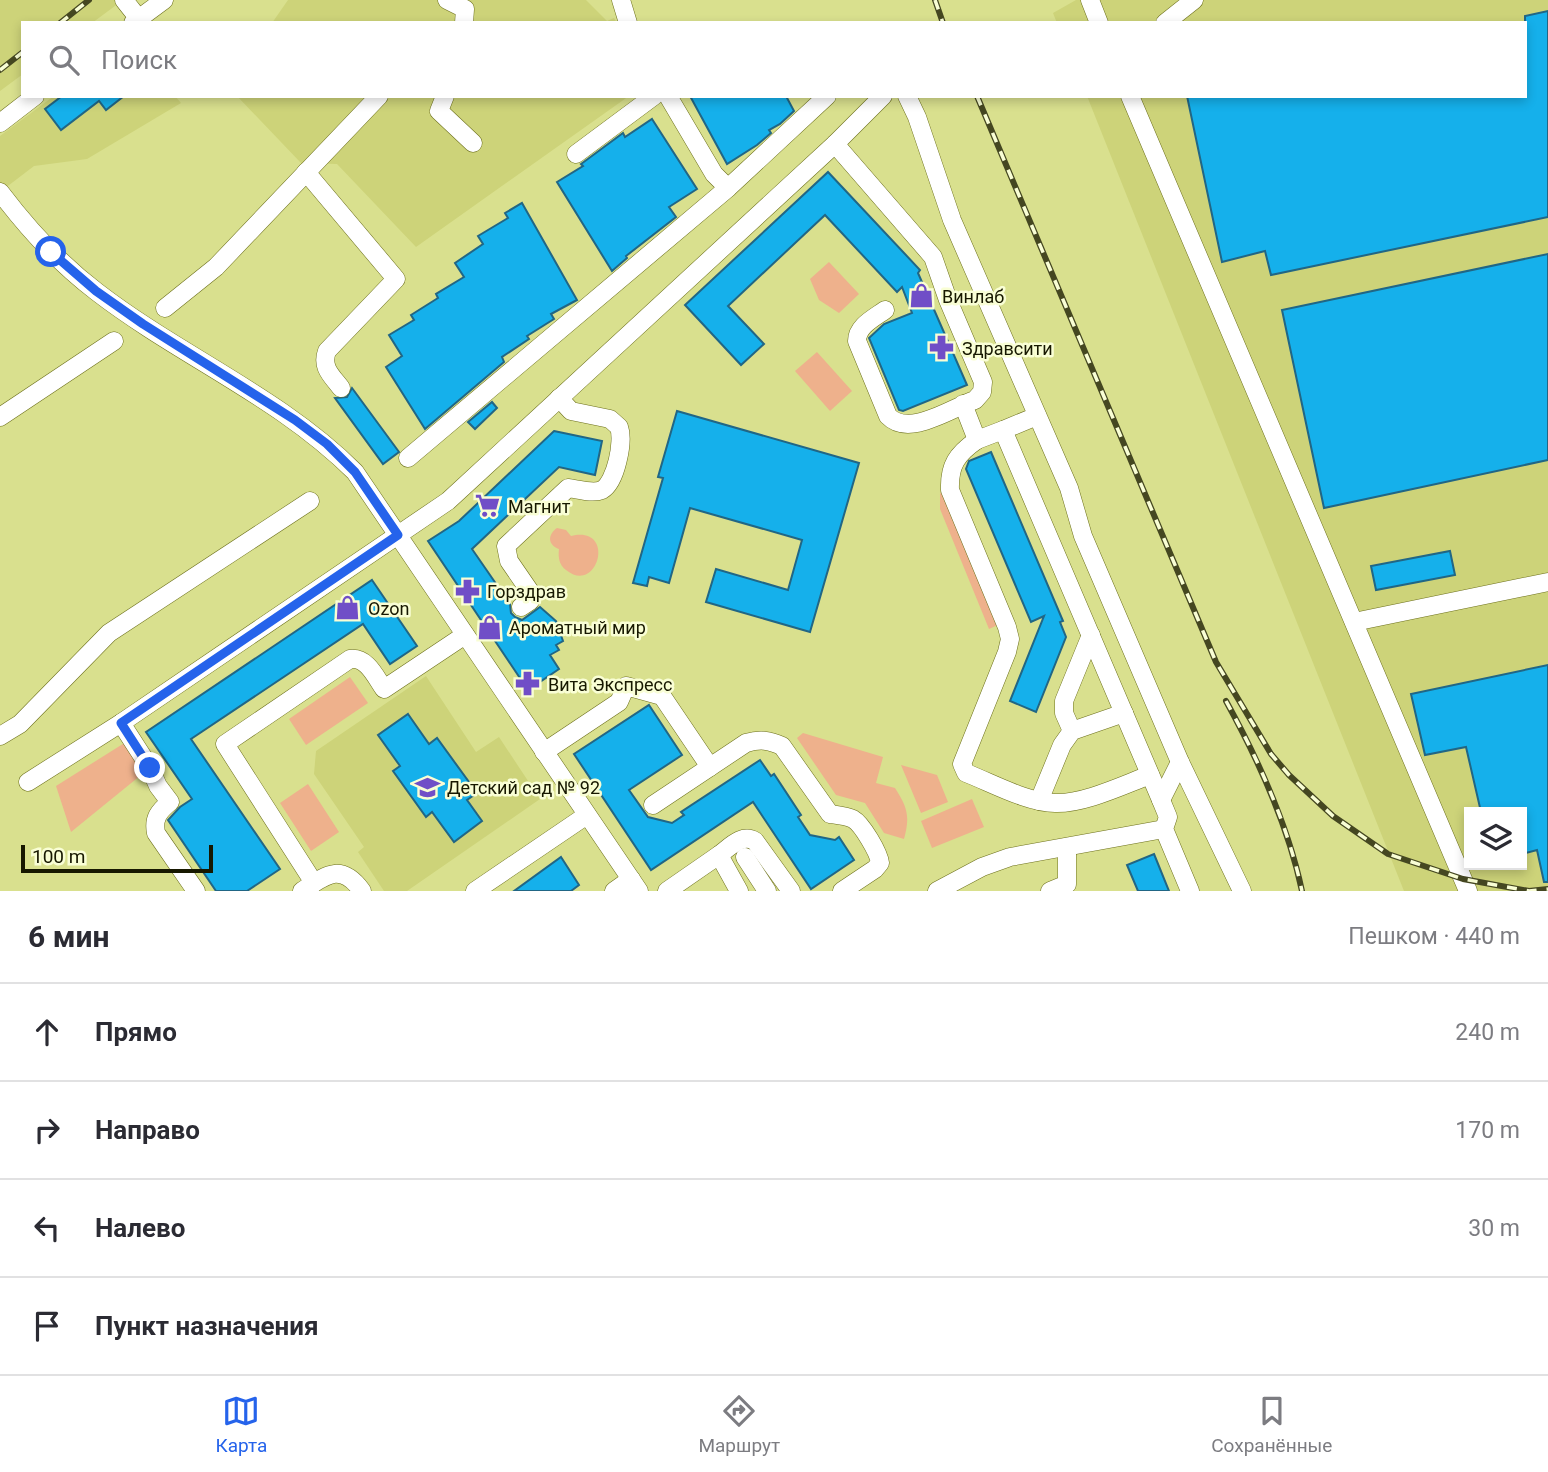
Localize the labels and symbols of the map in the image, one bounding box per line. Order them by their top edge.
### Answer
route start [35,236,66,267]
shop icon: Винлаб [908,282,936,310]
place label: Винлаб [942,286,1004,307]
pharmacy icon: Здравсити [928,334,956,362]
place label: Здравсити [962,338,1053,359]
supermarket icon: Магнит [474,492,502,520]
place label: Магнит [508,496,571,517]
pharmacy icon: Горздрав [453,577,481,605]
place label: Горздрав [487,581,566,602]
shop icon: Ozon [334,594,362,622]
place label: Ozon [368,598,409,619]
shop icon: Ароматный мир [475,613,503,641]
place label: Ароматный мир [509,617,646,638]
pharmacy icon: Вита Экспресс [514,670,542,698]
place label: Вита Экспресс [548,674,672,695]
route end [134,752,165,783]
school or university icon: Детский сад № 92 [413,773,441,801]
place label: Детский сад № 92 [447,777,600,798]
scale bar [21,842,214,874]

